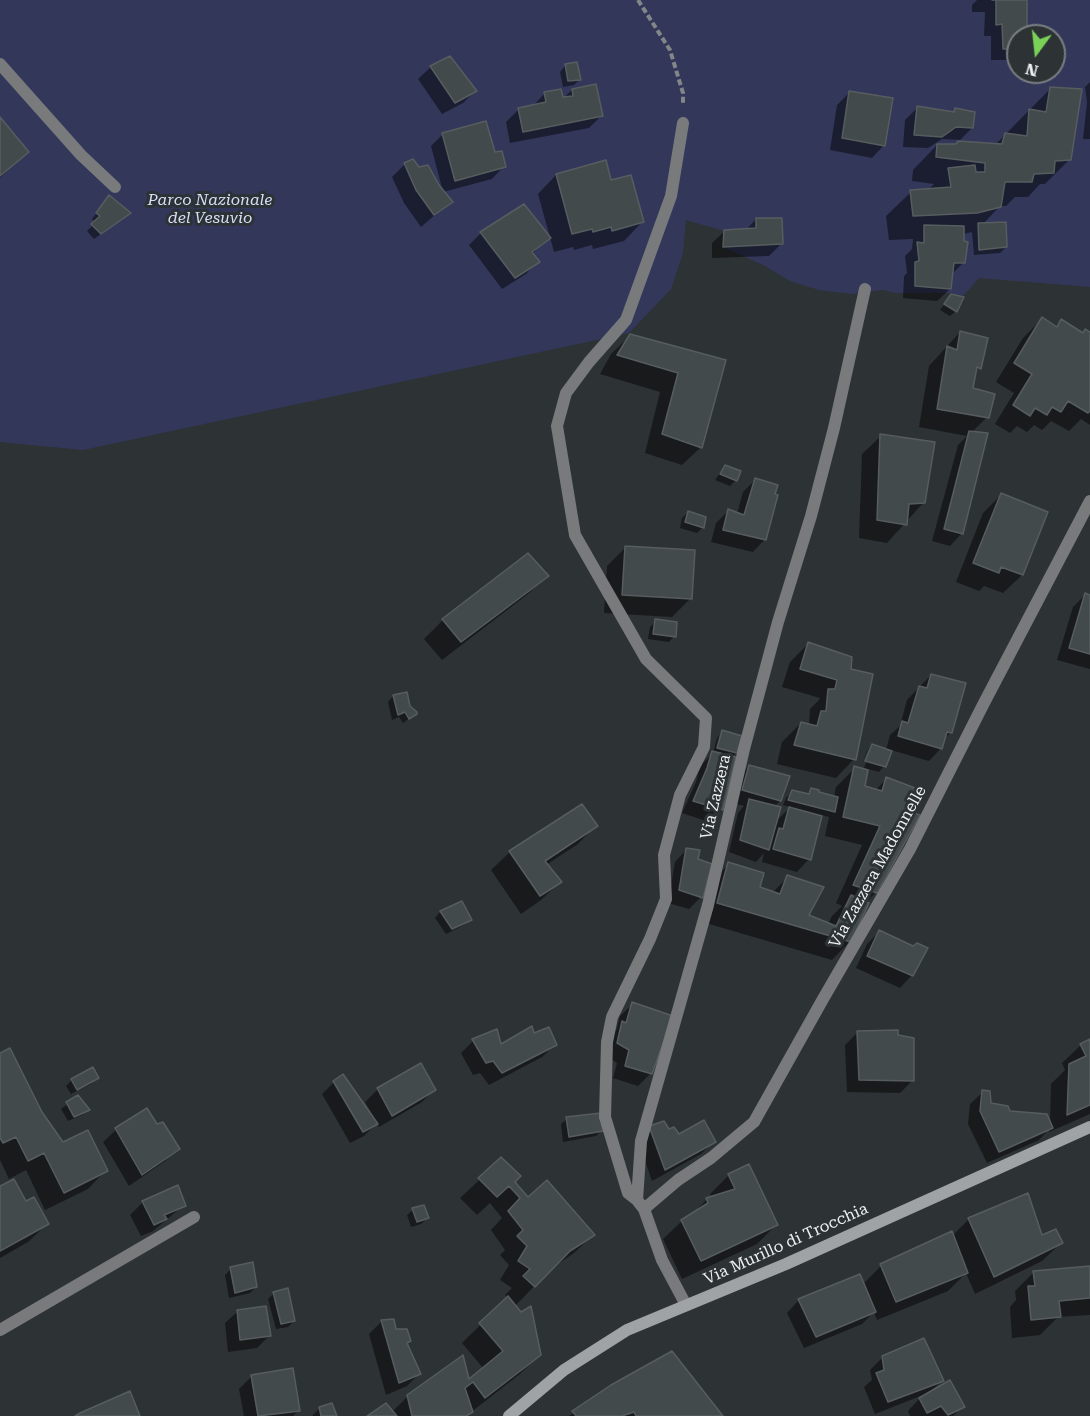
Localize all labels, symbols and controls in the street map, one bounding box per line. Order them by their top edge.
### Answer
north arrow [1006,24,1066,84]
text: N [1023,59,1040,81]
park label: Parco Nazionale del Vesuvio [148,190,272,228]
street label: Via Zazzera [697,753,735,841]
street label: Via Zazzera Madonnelle [825,783,931,951]
street label: Via Murillo di Trocchia [701,1199,871,1289]

